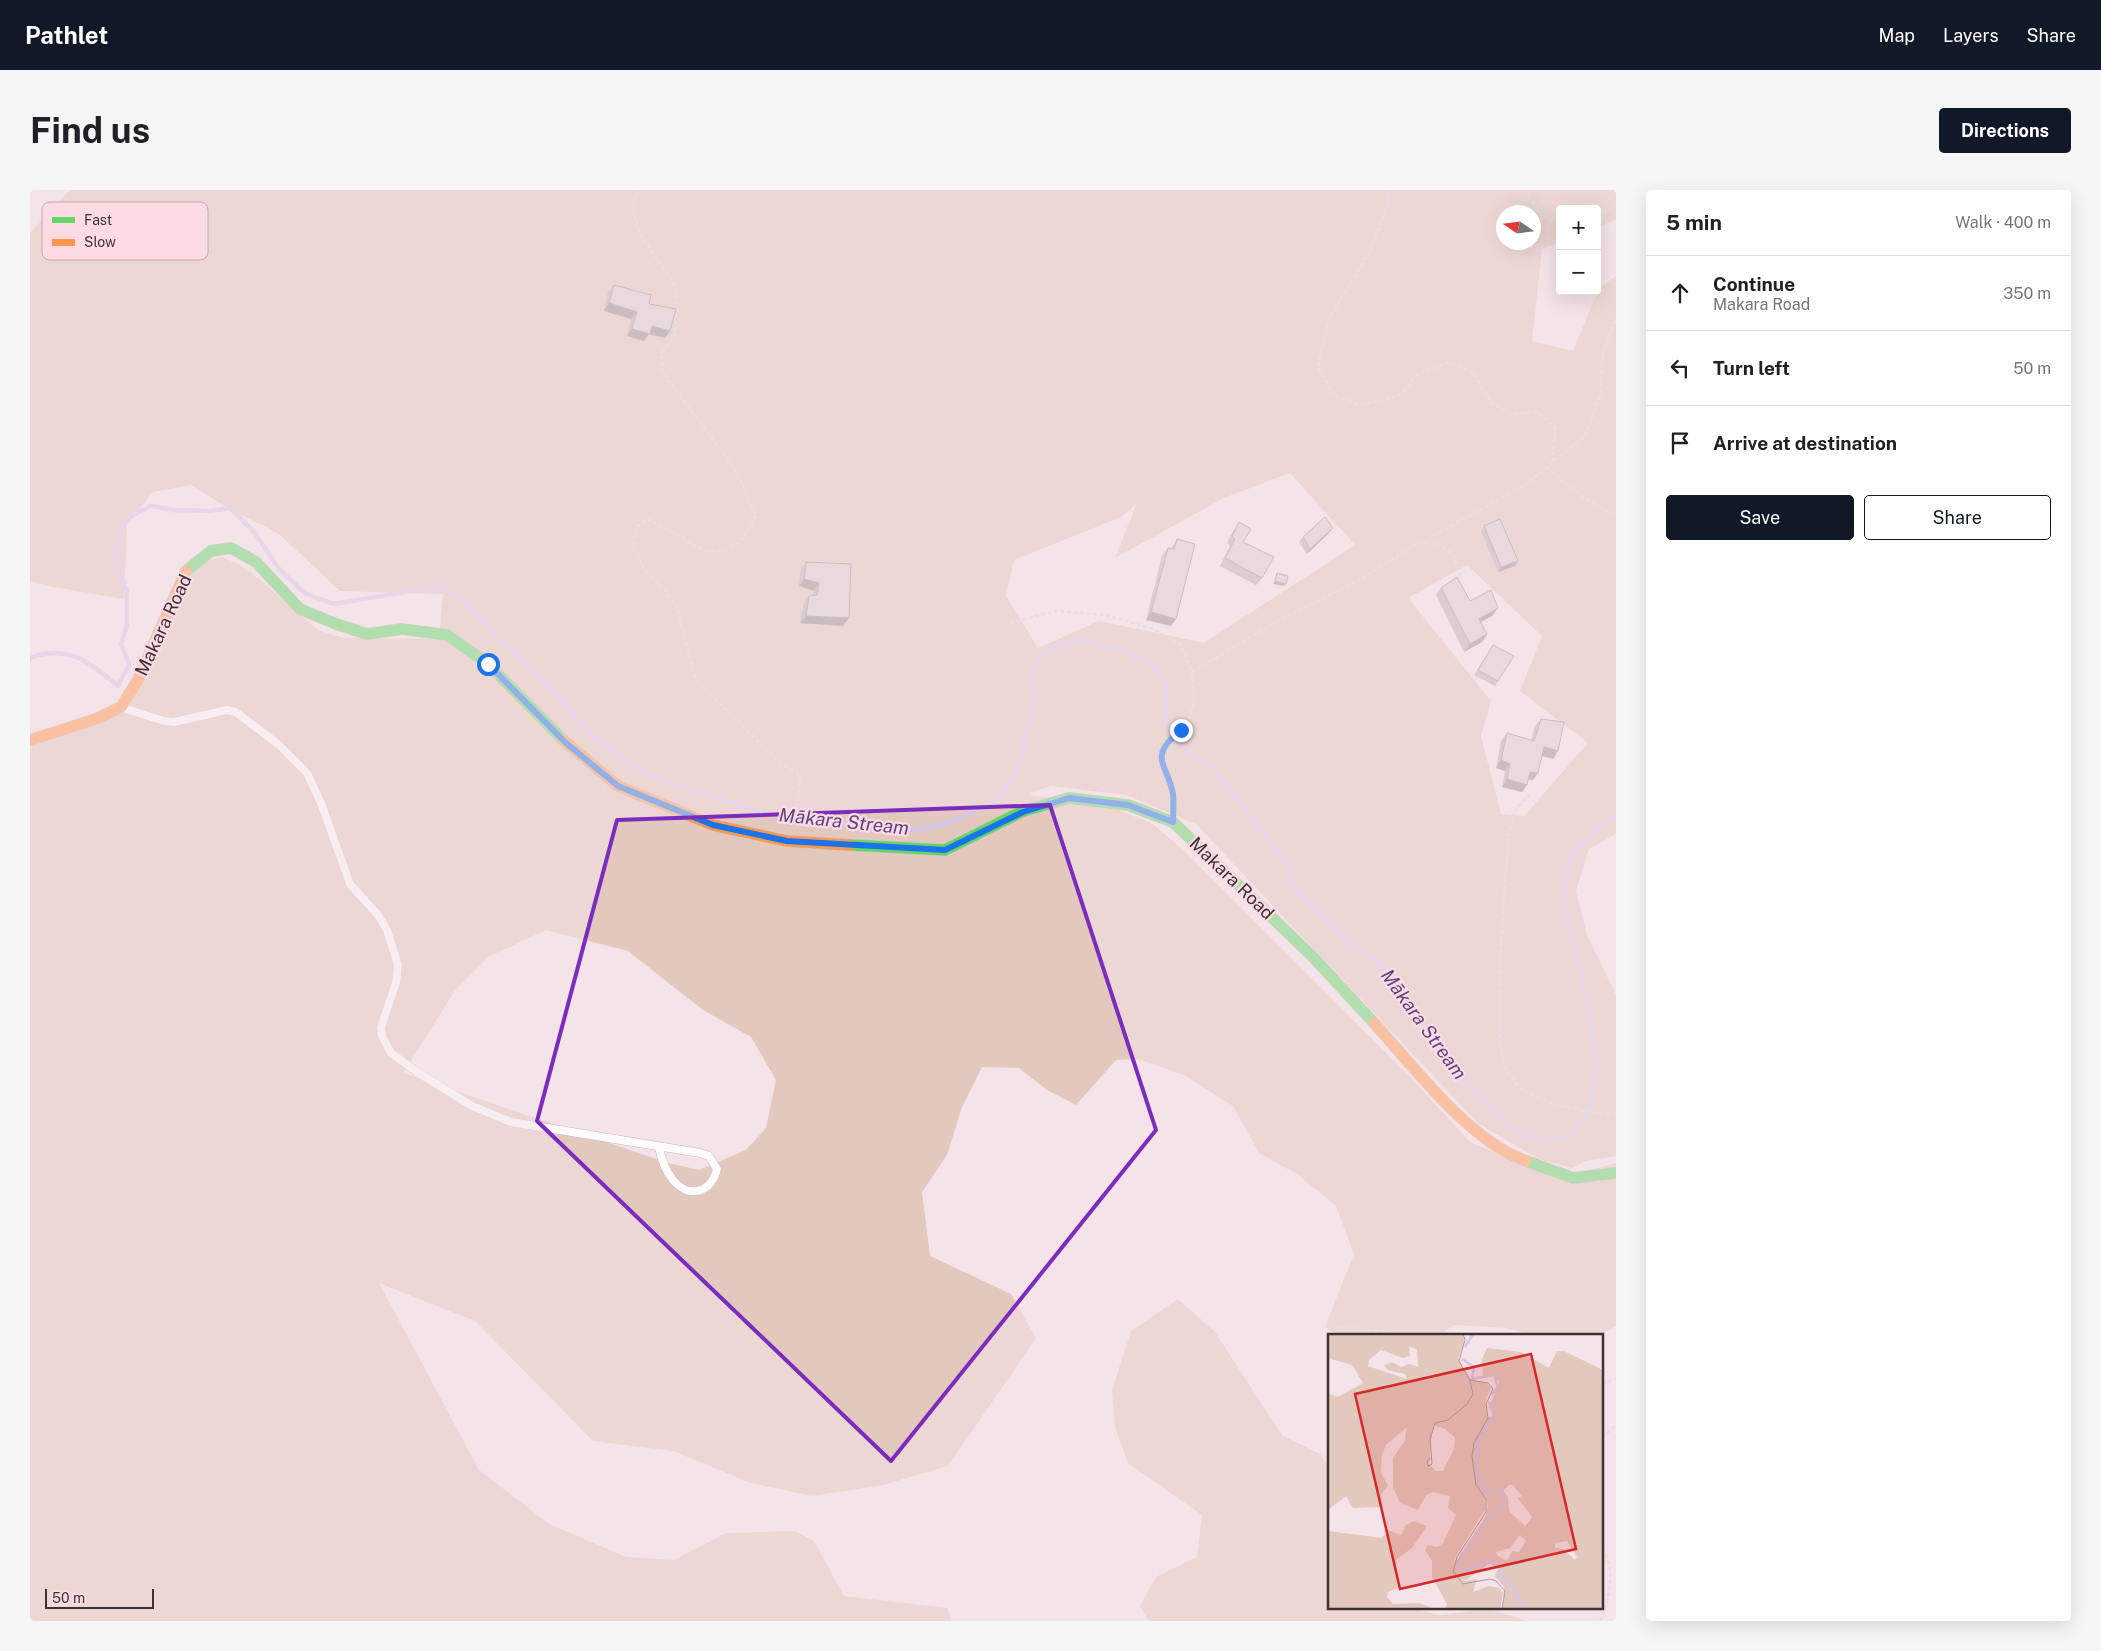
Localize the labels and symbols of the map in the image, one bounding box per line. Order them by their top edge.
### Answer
legend [42,202,208,260]
north arrow [1496,205,1541,250]
text: Fast [84,212,112,228]
text: Slow [84,234,116,250]
street label: Makara Road [130,571,196,679]
route start [477,653,500,676]
route end [1170,719,1193,742]
water label: Mākara Stream [778,803,910,839]
street label: Makara Road [1185,832,1279,924]
water label: Mākara Stream [1377,965,1471,1083]
inset map [1328,1334,1604,1608]
scale bar [45,1586,154,1609]

